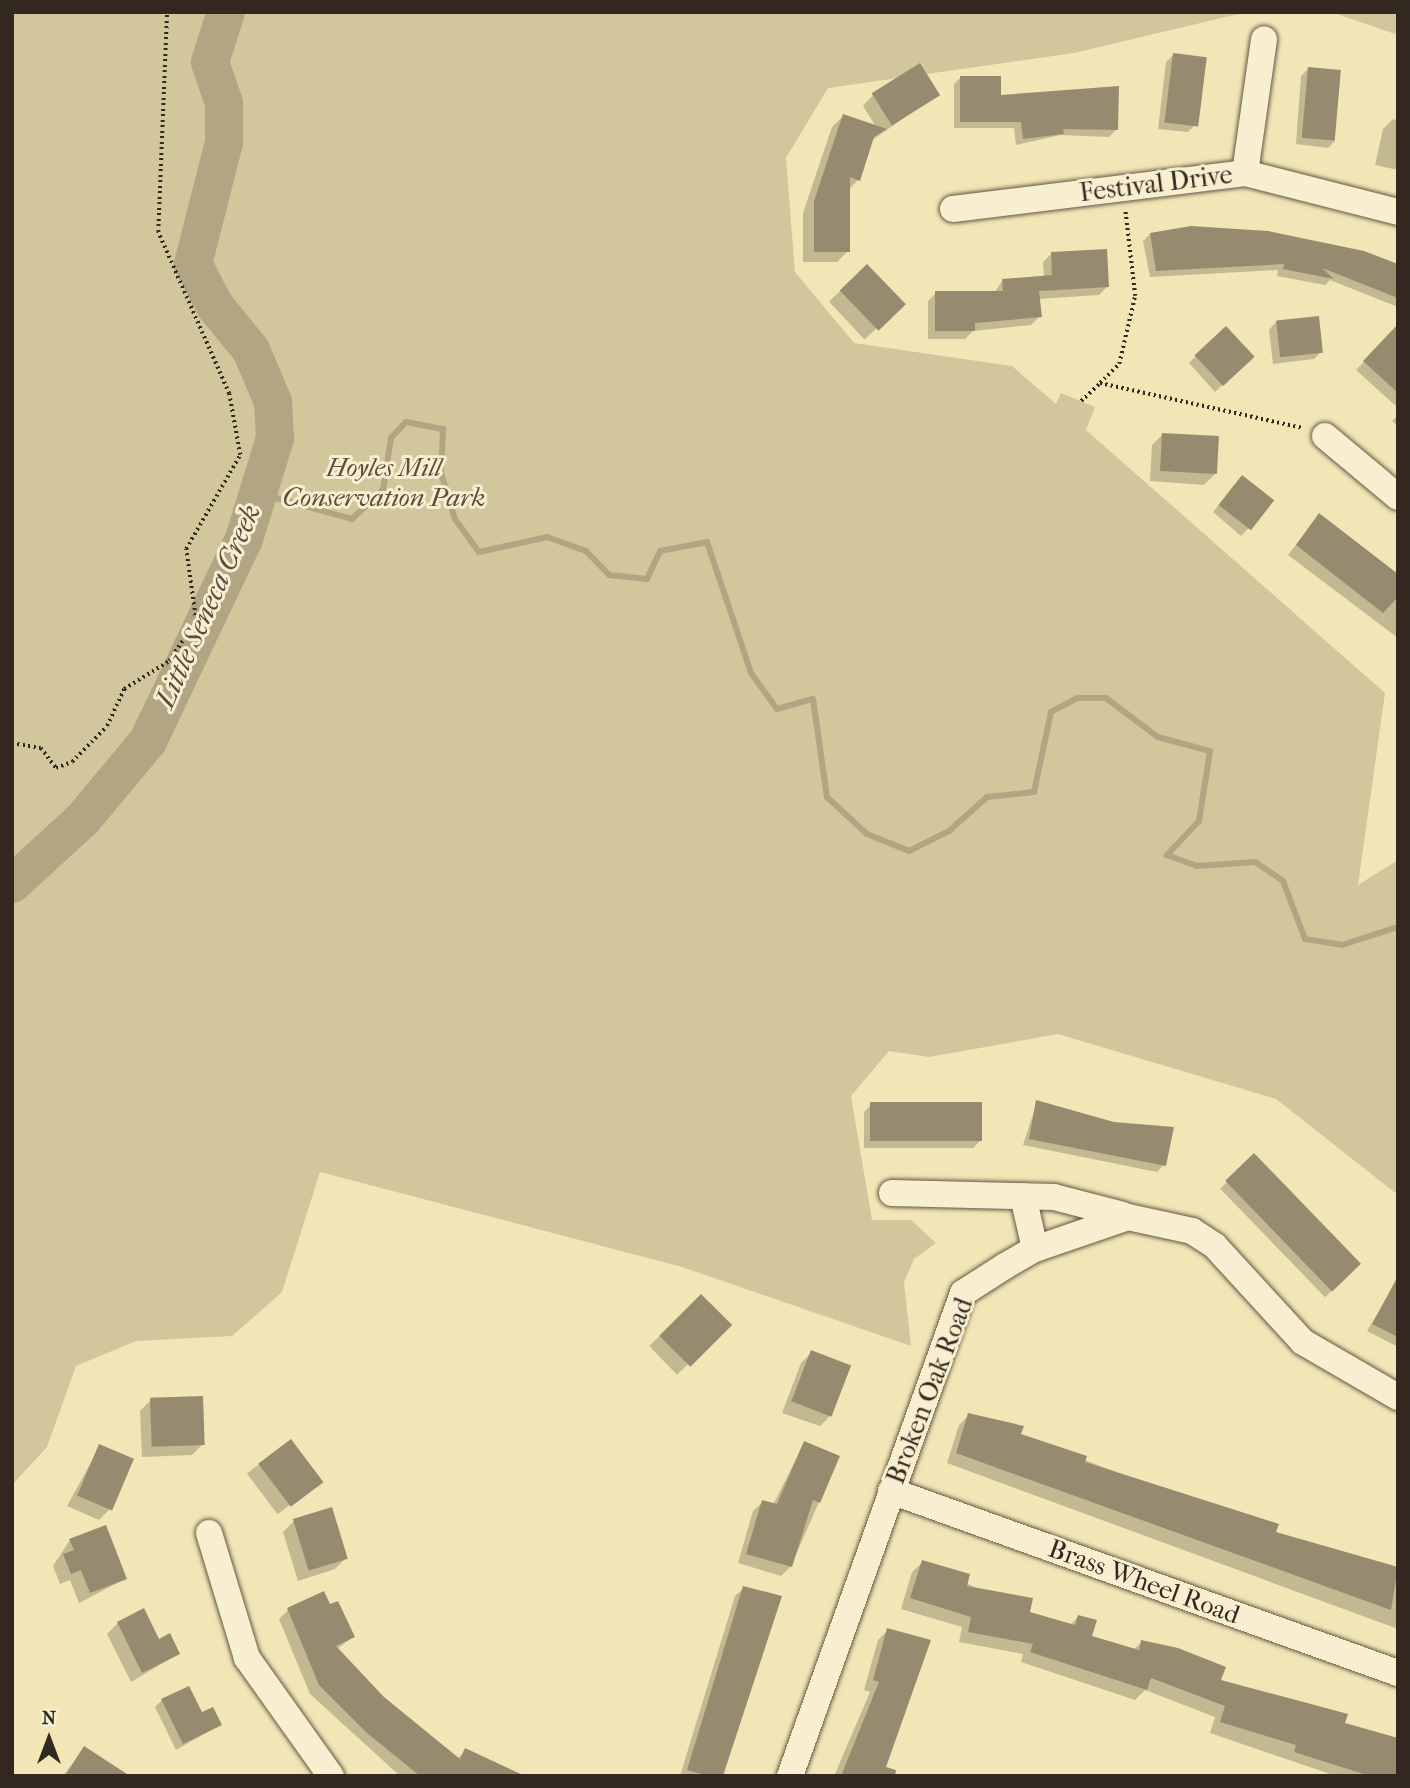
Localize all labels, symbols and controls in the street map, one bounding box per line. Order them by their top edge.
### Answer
street label: Festival Drive [1078,159,1234,209]
park label: Hoyles Mill Conservation Park [283,452,485,514]
water label: Little Seneca Creek [148,499,268,713]
street label: Broken Oak Road [880,1294,980,1488]
street label: Brass Wheel Road [1044,1533,1244,1631]
north arrow [14,1704,84,1774]
text: N [42,1707,56,1729]

